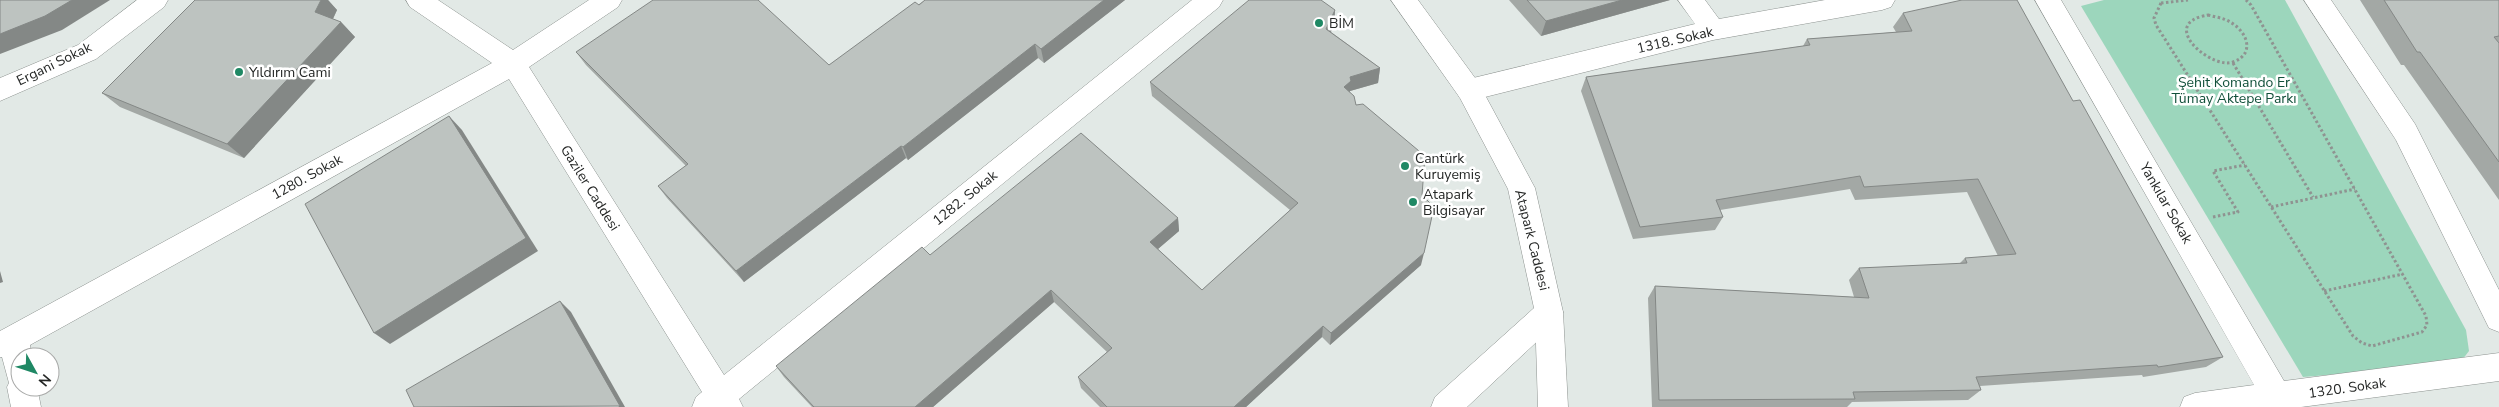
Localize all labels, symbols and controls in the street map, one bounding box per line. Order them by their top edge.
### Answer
place label: BİM [1329,14,1354,33]
marker: BİM [1313,17,1325,29]
street label: 1318. Sokak [1635,22,1716,58]
street label: Ergani Sokak [13,37,96,90]
place label: Yıldırım Cami [248,63,331,82]
marker: Yıldırım Cami [233,66,245,78]
park label: Şehit Komando Er Tümay Aktepe Parkı [2171,73,2297,108]
street label: Gaziler Caddesi [556,141,624,235]
street label: 1280. Sokak [268,149,347,204]
place label: Cantürk Kuruyemiş [1415,149,1481,184]
street label: Yankılar Sokak [2135,158,2197,248]
marker: Cantürk Kuruyemiş [1399,160,1411,172]
street label: 1282. Sokak [929,165,1002,230]
place label: Atapark Bilgisayar [1423,185,1485,220]
street label: Atapark Caddesi [1510,187,1554,293]
marker: Atapark Bilgisayar [1407,196,1419,208]
north arrow [10,347,60,397]
text: N [34,370,55,390]
street label: 1320. Sokak [2307,373,2388,403]

